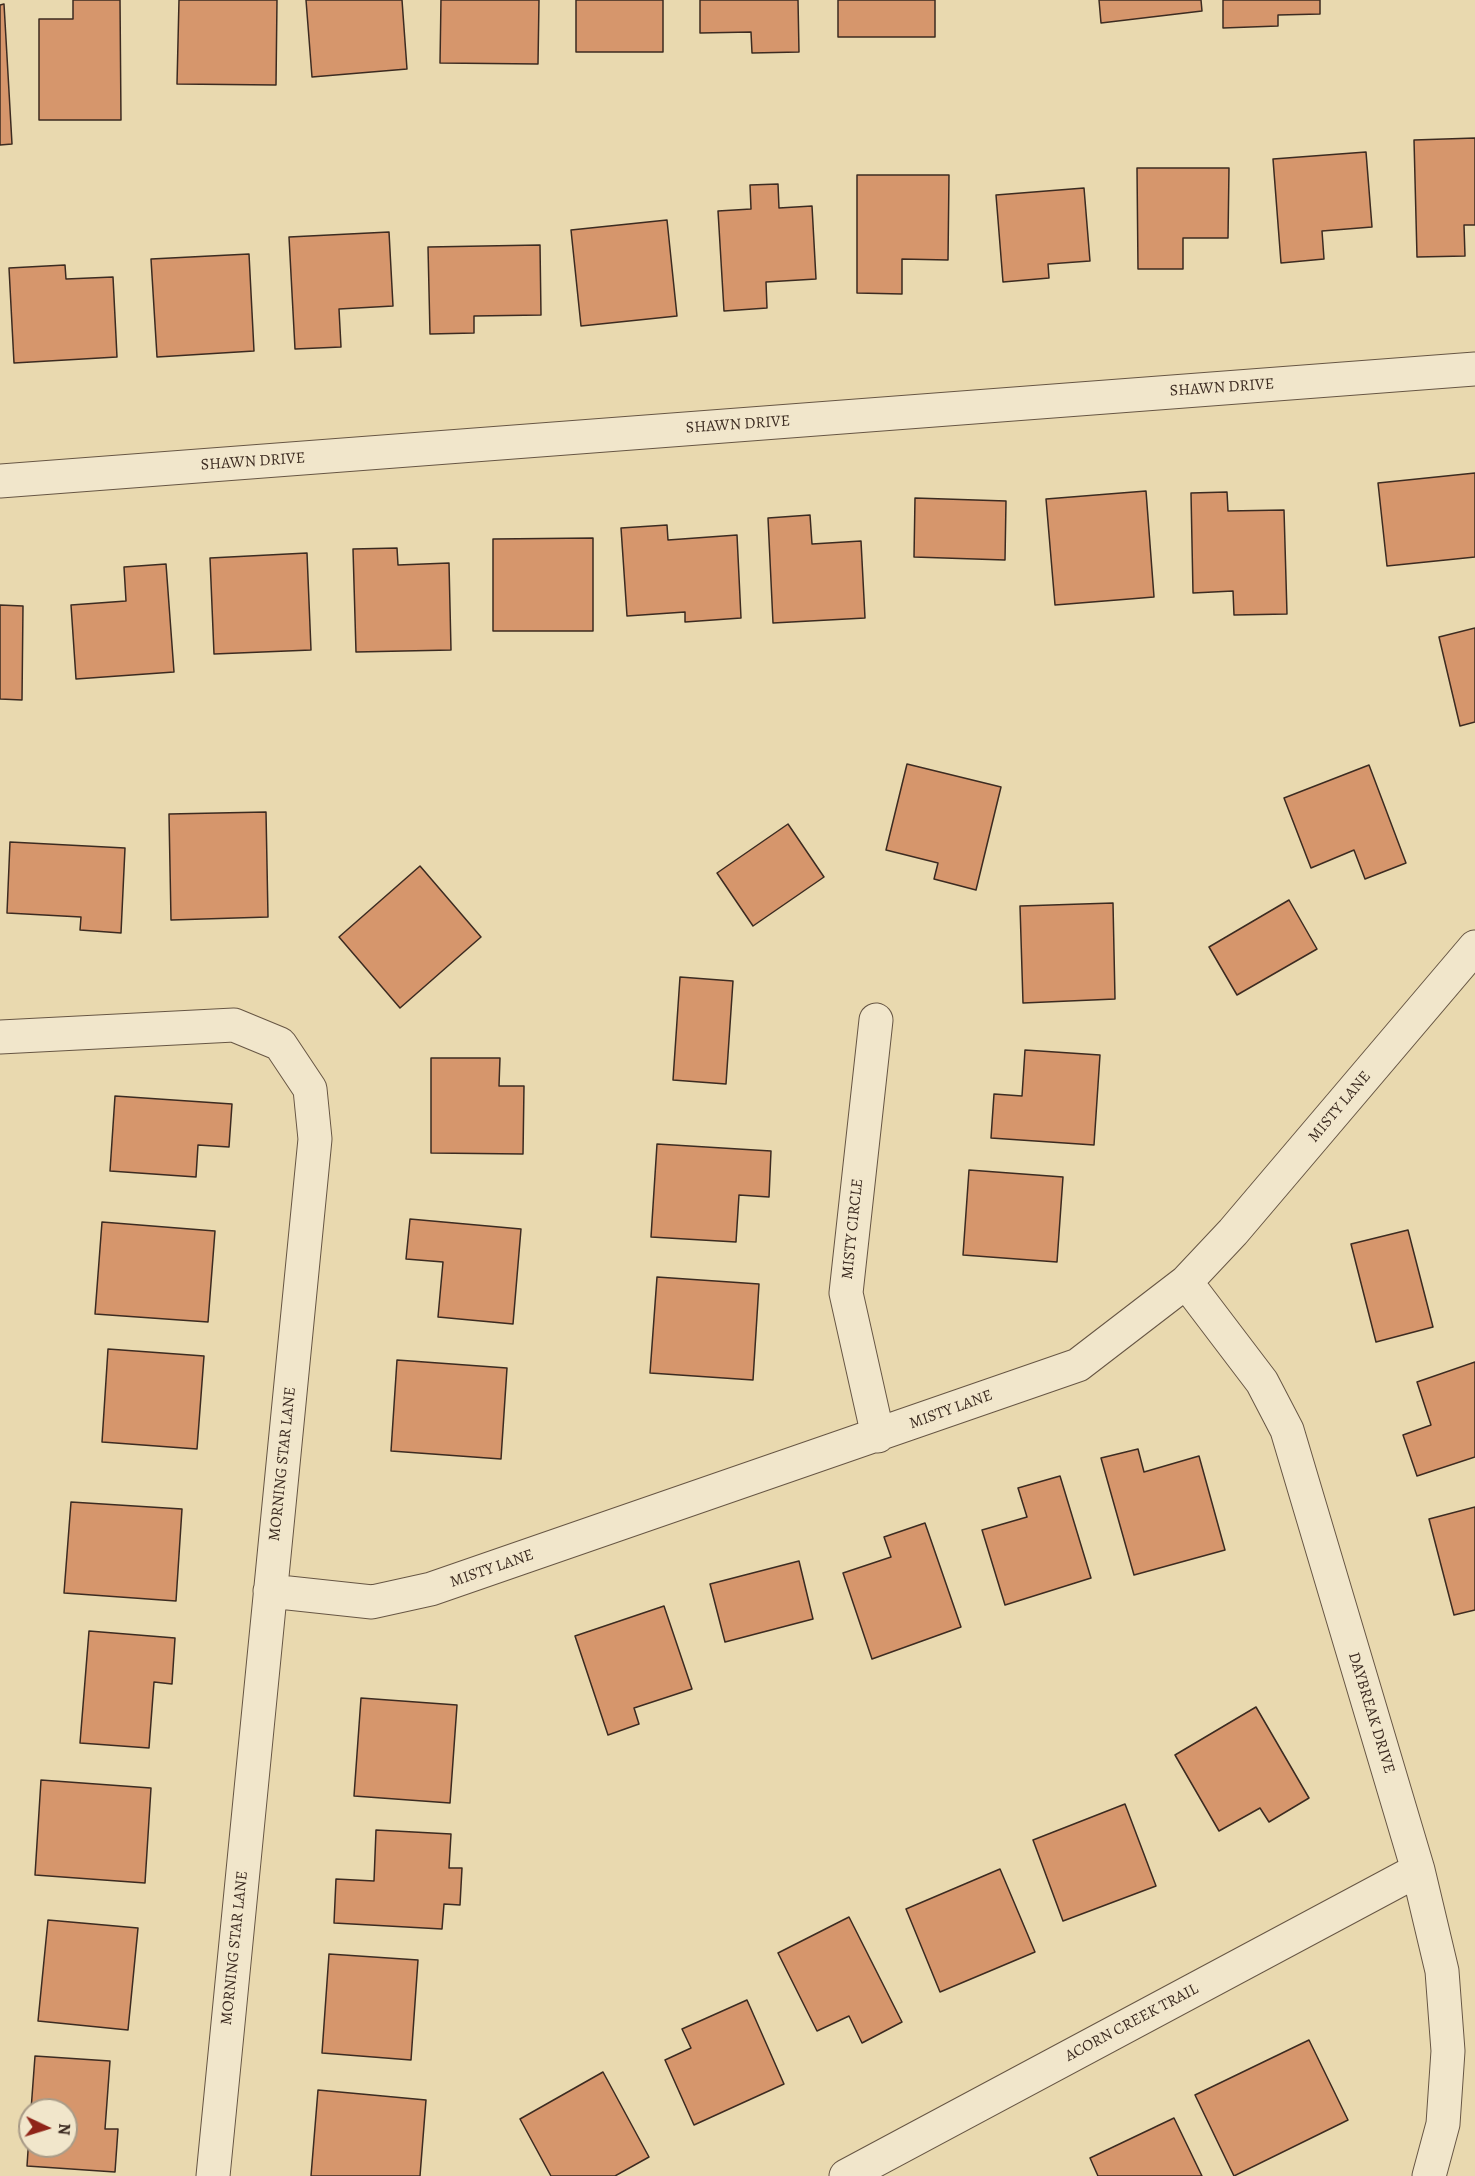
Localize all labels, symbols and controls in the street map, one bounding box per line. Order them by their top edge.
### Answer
street label: SHAWN DRIVE [1169,375,1275,401]
street label: SHAWN DRIVE [685,412,791,438]
street label: SHAWN DRIVE [200,449,306,475]
street label: MISTY LANE [1305,1067,1375,1147]
street label: MISTY CIRCLE [838,1178,868,1280]
street label: MORNING STAR LANE [265,1386,301,1542]
street label: MISTY LANE [907,1386,995,1434]
street label: MISTY LANE [448,1546,536,1592]
street label: DAYBREAK DRIVE [1343,1650,1399,1776]
street label: MORNING STAR LANE [217,1870,253,2026]
street label: ACORN CREEK TRAIL [1062,1980,1202,2066]
north arrow [18,2098,78,2158]
text: N [53,2123,75,2136]

